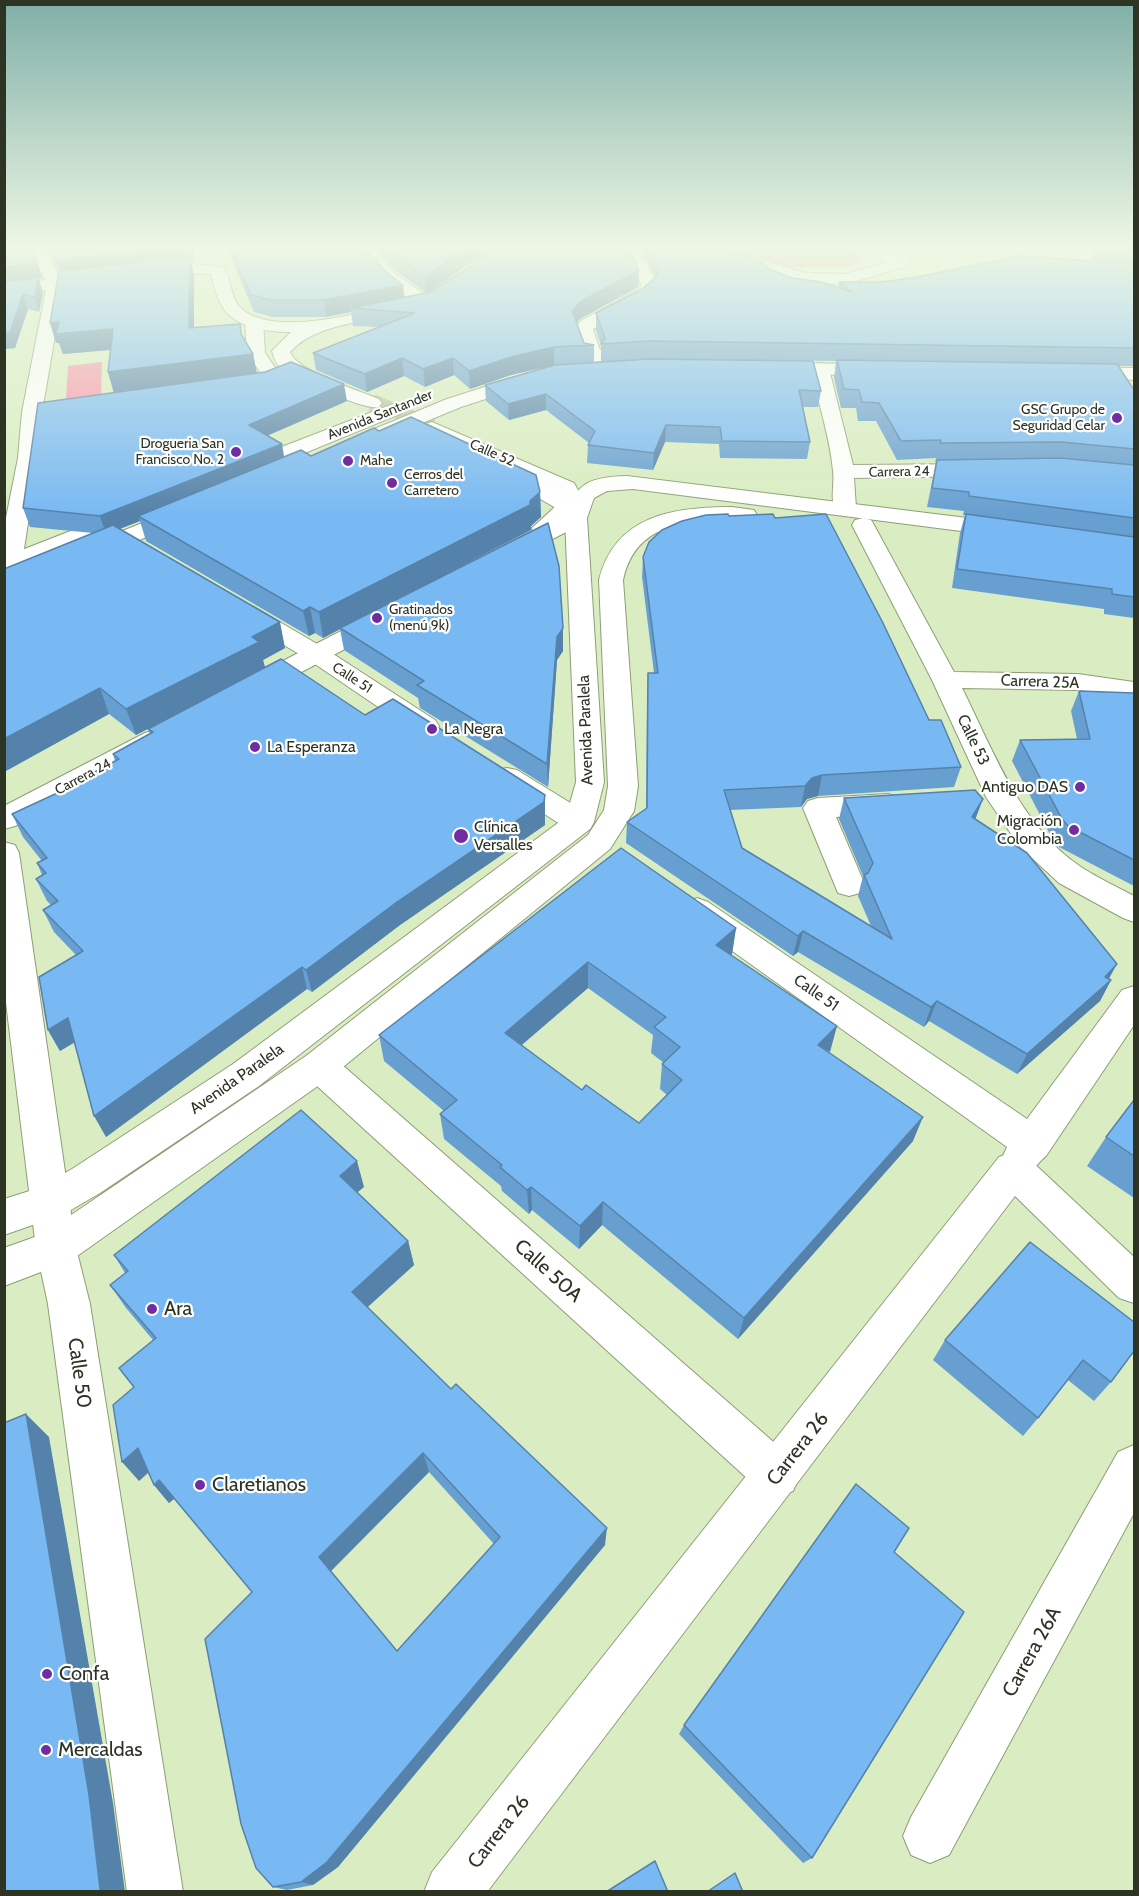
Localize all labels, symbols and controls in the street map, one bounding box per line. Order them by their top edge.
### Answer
street label: Avenida Santander [325,386,435,444]
place label: GSC Grupo de Seguridad Celar [1013,402,1105,434]
marker: GSC Grupo de Seguridad Celar [1110,411,1124,425]
place label: Drogueria San Francisco No. 2 [135,436,224,468]
street label: Calle 52 [467,436,517,470]
marker: Drogueria San Francisco No. 2 [229,445,243,459]
place label: Mahe [360,453,393,469]
marker: Mahe [341,454,355,468]
street label: Carrera 24 [868,463,930,481]
place label: Cerros del Carretero [404,467,463,500]
marker: Cerros del Carretero [385,476,399,490]
place label: Gratinados (menú 9k) [389,602,453,634]
marker: Gratinados (menú 9k) [370,611,384,625]
street label: Calle 51 [329,659,375,697]
street label: Carrera 25A [1000,671,1080,693]
street label: Avenida Paralela [574,675,598,785]
street label: Calle 53 [953,711,993,769]
place label: La Negra [444,719,503,739]
marker: La Negra [425,722,439,736]
place label: La Esperanza [267,737,356,757]
marker: La Esperanza [248,740,262,754]
street label: Carrera 24 [52,755,114,799]
place label: Antiguo DAS [981,777,1068,797]
marker: Antiguo DAS [1073,780,1087,794]
place label: Migración Colombia [997,811,1062,849]
place label: Clínica Versalles [474,817,533,855]
marker: Migración Colombia [1067,823,1081,837]
marker: Clínica Versalles [452,827,470,845]
street label: Calle 51 [790,971,842,1015]
street label: Avenida Paralela [186,1040,288,1118]
street label: Calle 50A [509,1234,587,1308]
place label: Ara [164,1297,192,1321]
marker: Ara [145,1302,159,1316]
street label: Calle 50 [62,1336,96,1410]
street label: Carrera 26 [762,1407,834,1491]
place label: Claretianos [212,1473,306,1497]
marker: Claretianos [193,1478,207,1492]
street label: Carrera 26A [998,1603,1066,1701]
place label: Confa [59,1662,109,1686]
marker: Confa [40,1667,54,1681]
place label: Mercaldas [58,1738,143,1762]
marker: Mercaldas [39,1743,53,1757]
street label: Carrera 26 [463,1790,535,1874]

